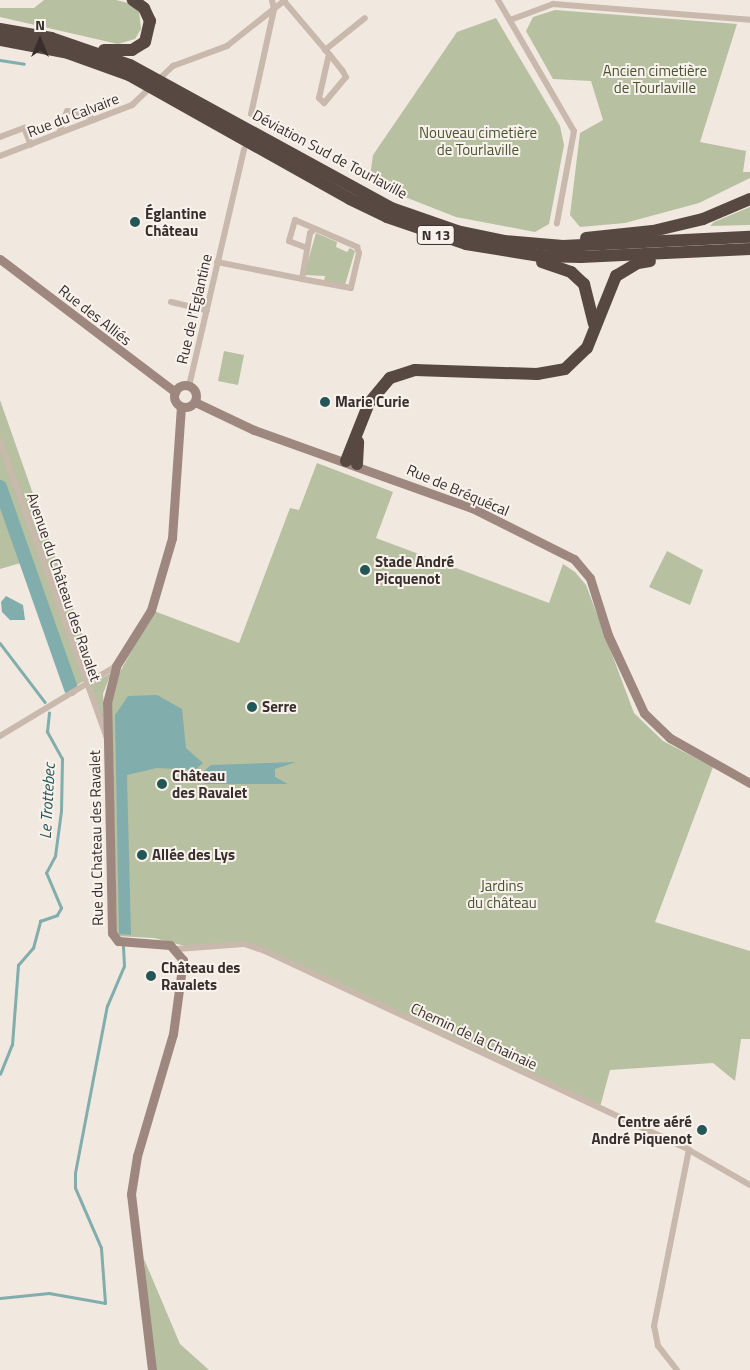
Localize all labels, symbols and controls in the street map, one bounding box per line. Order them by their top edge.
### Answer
text: N [35,14,45,35]
north arrow [15,15,65,65]
park label: Ancien cimetière de Tourlaville [603,61,707,96]
street label: Rue du Calvaire [25,89,121,141]
street label: Déviation Sud de Tourlaville [250,106,410,202]
park label: Nouveau cimetière de Tourlaville [419,123,537,158]
place label: Églantine Château [145,204,206,239]
marker: Églantine Château [129,216,141,228]
road number: N 13 [416,224,456,246]
street label: Rue de l'Eglantine [173,252,215,366]
street label: Rue des Alliés [55,281,135,349]
place label: Marie Curie [335,393,409,411]
marker: Marie Curie [319,396,331,408]
street label: Rue de Bréquécal [404,460,512,520]
street label: Avenue du Château des Ravalet [23,490,105,684]
place label: Stade André Picquenot [375,552,454,587]
marker: Stade André Picquenot [359,564,371,576]
place label: Serre [262,698,297,716]
marker: Serre [246,701,258,713]
street label: Rue du Chateau des Ravalet [85,750,107,926]
water label: Le Trottebec [35,762,59,840]
place label: Château des Ravalet [172,766,247,801]
marker: Château des Ravalet [156,778,168,790]
place label: Allée des Lys [152,846,235,864]
marker: Allée des Lys [136,849,148,861]
park label: Jardins du château [467,876,537,911]
place label: Château des Ravalets [161,958,240,993]
marker: Château des Ravalets [145,970,157,982]
street label: Chemin de la Chainaie [408,999,540,1073]
place label: Centre aéré André Piquenot [591,1112,692,1147]
marker: Centre aéré André Piquenot [696,1124,708,1136]

